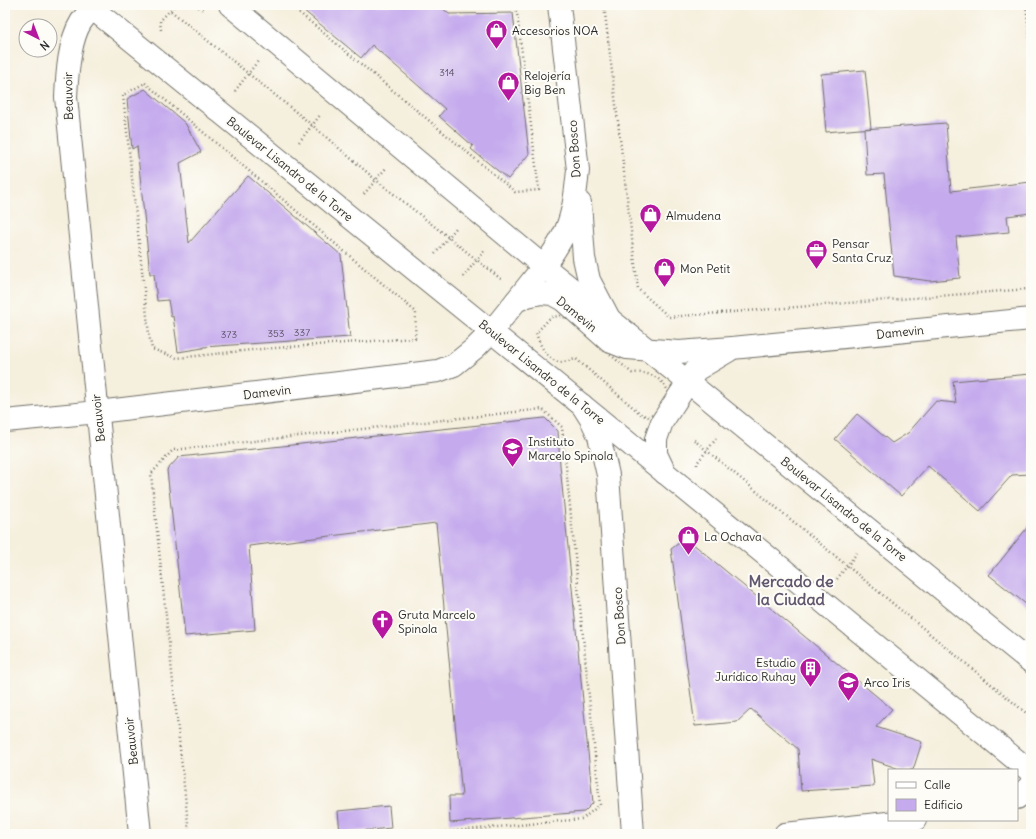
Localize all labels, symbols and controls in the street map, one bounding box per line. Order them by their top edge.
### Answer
shop icon: Accesorios NOA [483,17,509,50]
north arrow [18,18,58,58]
place label: Accesorios NOA [512,23,598,38]
text: N [37,38,52,53]
house number: 314 [439,66,455,79]
place label: Relojería Big Ben [524,68,571,97]
shop icon: Relojería Big Ben [495,69,521,102]
street label: Beauvoir [60,72,76,120]
street label: Boulevar Lisandro de la Torre [224,113,356,225]
street label: Don Bosco [564,119,584,178]
shop icon: Almudena [638,202,664,235]
place label: Almudena [666,208,721,223]
place label: Pensar Santa Cruz [832,236,892,265]
office icon: Pensar Santa Cruz [803,237,829,270]
shop icon: Mon Petit [651,255,677,288]
place label: Mon Petit [680,261,730,276]
street label: Damevin [554,293,600,335]
street label: Boulevar Lisandro de la Torre [476,316,608,428]
street label: Damevin [875,322,925,342]
house number: 337 [294,326,310,339]
house number: 353 [267,327,285,340]
house number: 373 [221,328,237,341]
street label: Damevin [242,382,292,402]
street label: Beauvoir [88,393,108,443]
place label: Instituto Marcelo Spinola [528,434,614,463]
school or university icon: Instituto Marcelo Spinola [500,435,526,468]
street label: Boulevar Lisandro de la Torre [778,453,910,565]
shop icon: La Ochava [676,523,702,556]
place label: La Ochava [704,529,762,544]
district label: Mercado de la Ciudad [748,571,834,609]
street label: Don Bosco [609,586,629,645]
place label: Gruta Marcelo Spinola [398,607,476,636]
church icon: Gruta Marcelo Spinola [369,608,395,641]
place label: Estudio Jurídico Ruhay [715,655,796,684]
building icon: Estudio Jurídico Ruhay [798,656,824,689]
school or university icon: Arco Iris [835,669,861,702]
place label: Arco Iris [864,675,910,690]
street label: Beauvoir [121,716,141,766]
legend [888,769,1018,821]
text: Calle [924,777,951,792]
text: Edificio [924,797,963,812]

